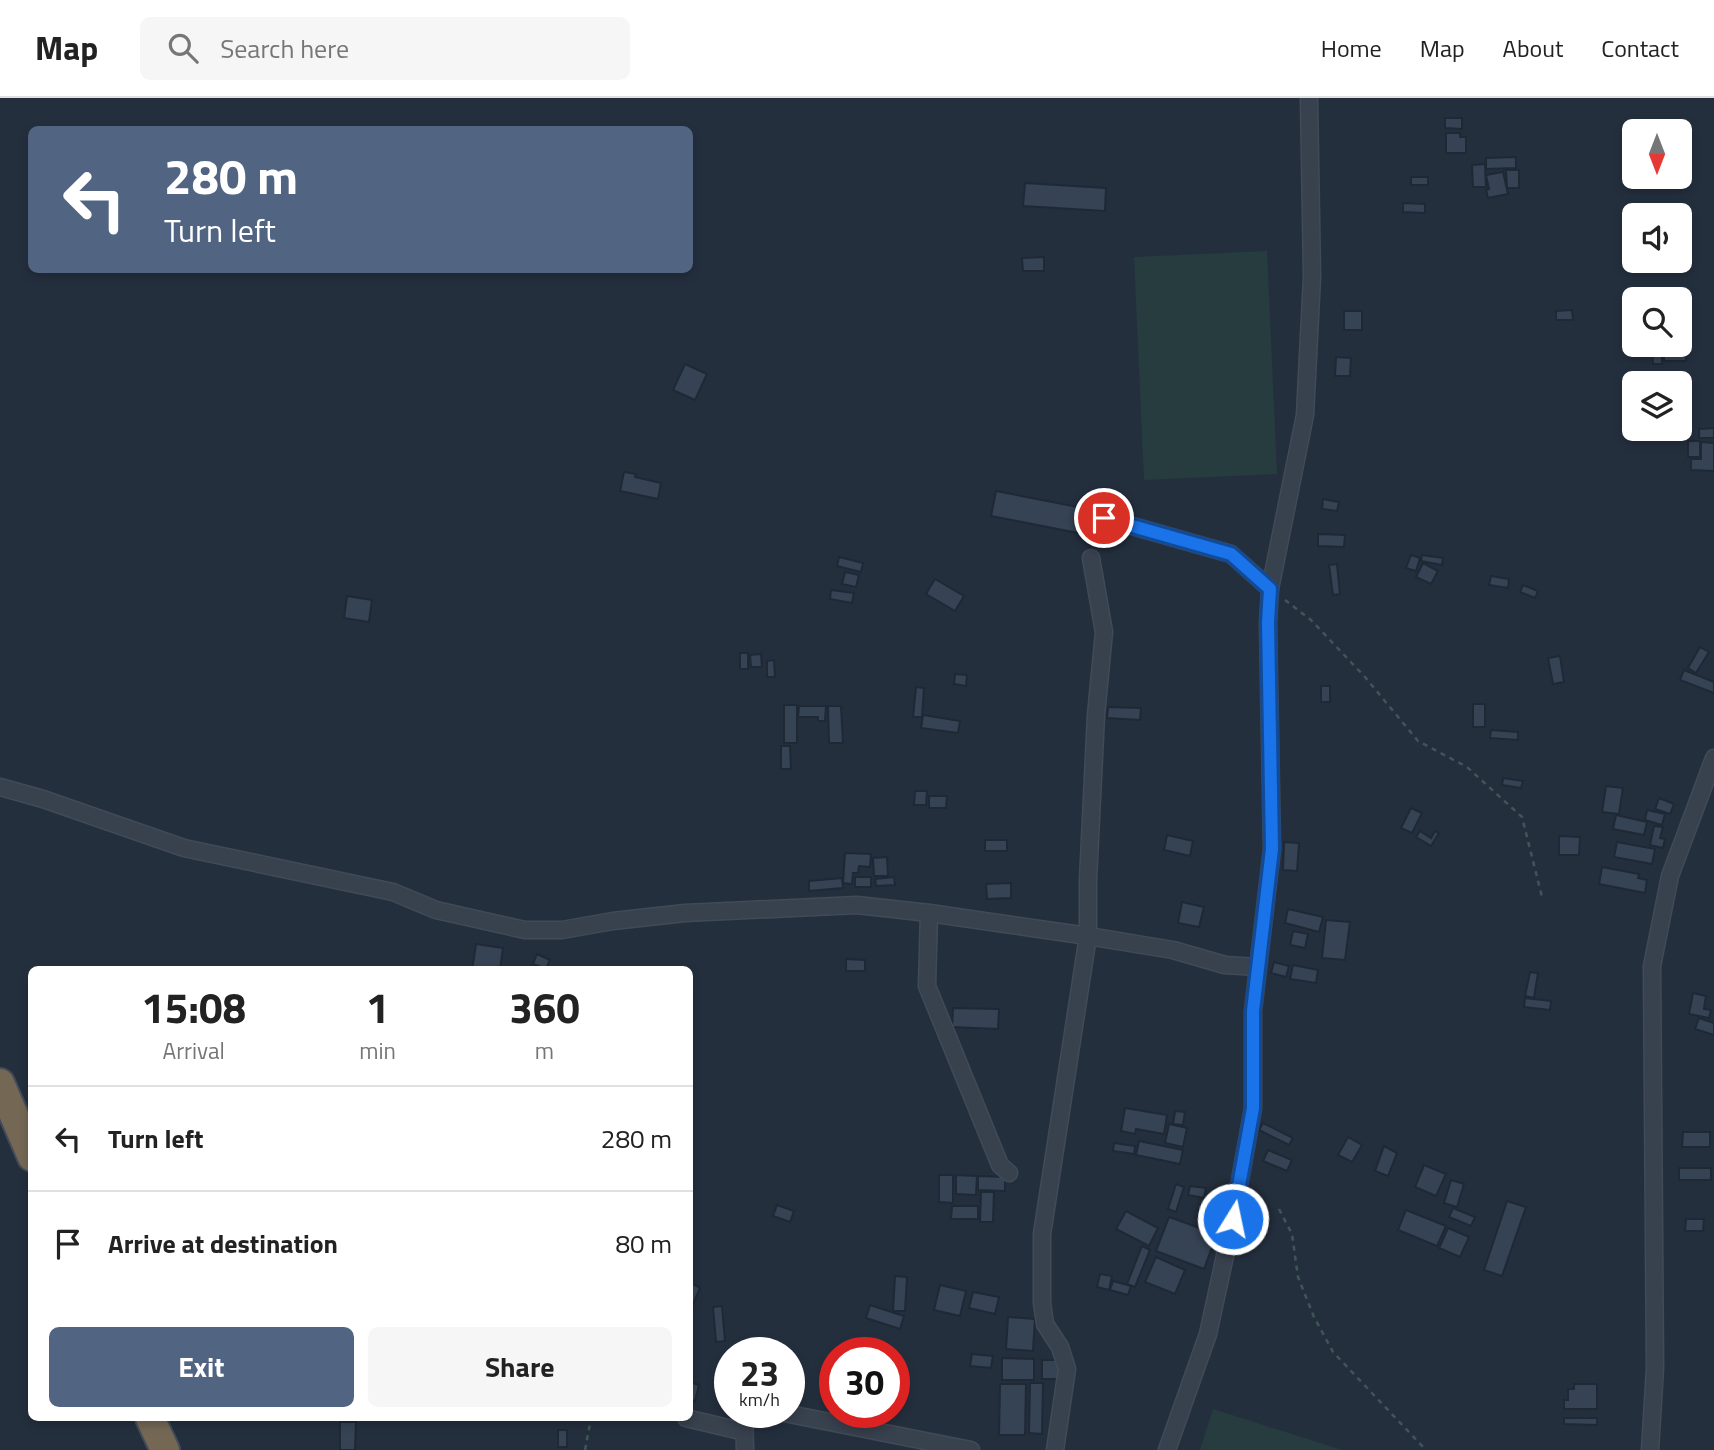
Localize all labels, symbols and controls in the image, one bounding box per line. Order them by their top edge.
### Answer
search box [140,17,630,80]
text: Map [35,23,98,73]
icon: search [164,29,202,67]
text: Search here [220,29,349,68]
text: Home [1321,30,1382,66]
text: Map [1420,30,1465,66]
text: About [1503,30,1563,66]
text: Contact [1601,30,1679,66]
north arrow [1622,119,1692,189]
map controls [1622,119,1692,441]
text: 280 m [164,138,298,213]
icon: left [49,154,140,245]
button: sound [1622,203,1692,273]
text: Turn left [164,206,276,254]
button: search [1622,287,1692,357]
button: layers [1622,371,1692,441]
pin [1074,488,1134,548]
icon: arrive [1085,499,1123,537]
text: 15:08 [141,975,246,1039]
text: 1 [366,975,389,1039]
text: 360 [509,975,580,1039]
text: Arrival [162,1033,225,1068]
text: min [359,1033,396,1068]
text: m [535,1033,554,1068]
text: Turn left [108,1119,203,1158]
text: 280 m [601,1119,672,1158]
icon: left [49,1120,87,1158]
position arrow [1196,1182,1270,1256]
text: Arrive at destination [108,1224,338,1263]
text: 80 m [615,1224,672,1263]
icon: arrive [49,1225,87,1263]
button: Exit [49,1327,354,1407]
button: Share [368,1327,672,1407]
speed limit sign: 30 [819,1337,910,1428]
text: 23 [740,1346,779,1400]
text: km/h [739,1386,780,1413]

